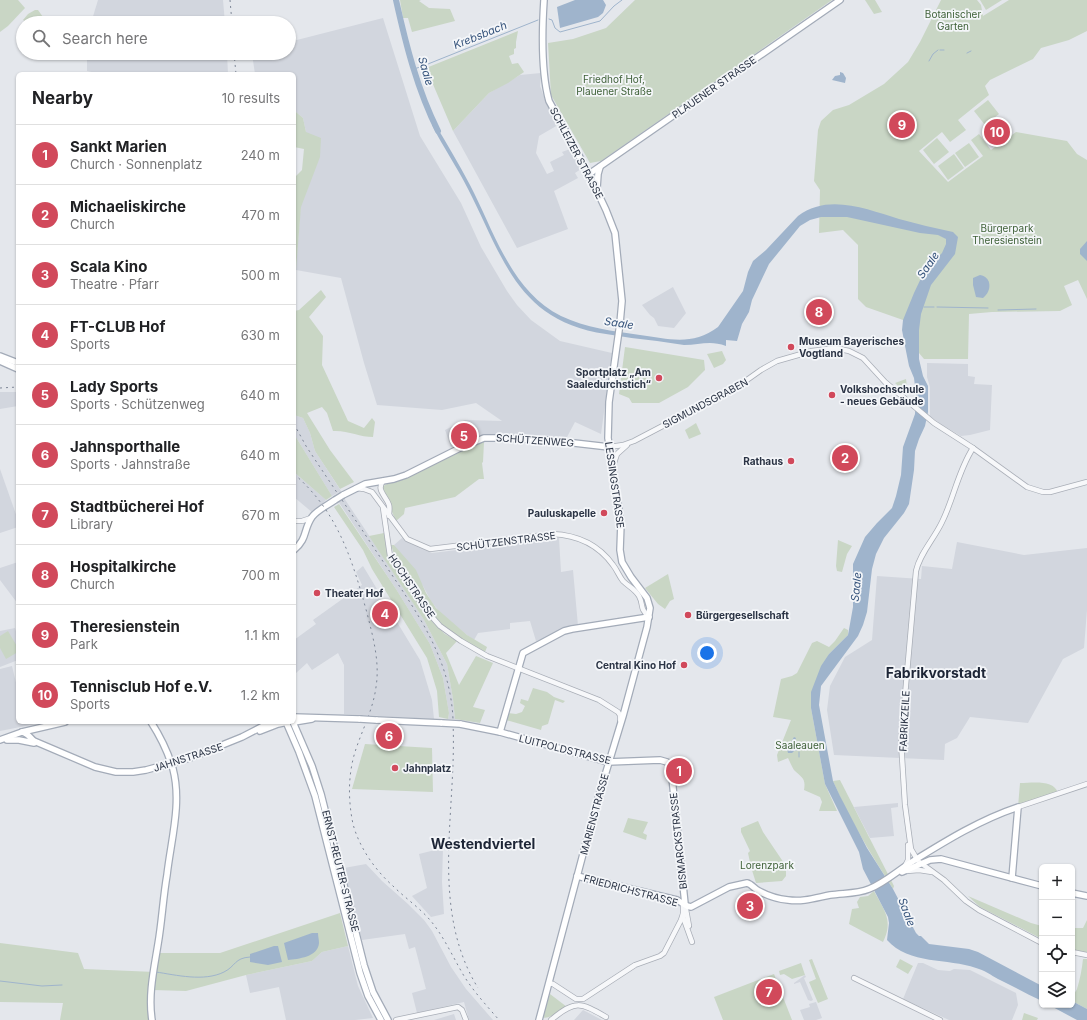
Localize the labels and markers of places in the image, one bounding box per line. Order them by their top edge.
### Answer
pin: 9 [889,110,915,140]
pin: 10 [984,117,1010,147]
pin: 8 [806,297,832,327]
place label: Museum Bayerisches Vogtland [799,335,904,360]
marker: Museum Bayerisches Vogtland [786,342,796,352]
place label: Sportplatz „Am Saaledurchstich“ [567,366,651,390]
marker: Sportplatz „Am Saaledurchstich“ [654,373,664,383]
place label: Volkshochschule - neues Gebäude [840,383,924,407]
marker: Volkshochschule - neues Gebäude [827,390,837,400]
pin: 5 [451,421,477,451]
pin: 2 [832,443,858,473]
place label: Rathaus [743,455,783,467]
marker: Rathaus [786,456,796,466]
place label: Pauluskapelle [528,507,596,519]
marker: Pauluskapelle [599,508,609,518]
place label: Theater Hof [325,587,383,599]
marker: Theater Hof [312,588,322,598]
pin: 4 [372,599,398,629]
place label: Bürgergesellschaft [696,609,789,622]
marker: Bürgergesellschaft [683,610,693,620]
place label: Central Kino Hof [596,659,676,671]
marker: Central Kino Hof [679,660,689,670]
pin: 6 [376,721,402,751]
pin: 1 [666,756,692,786]
place label: Jahnplatz [403,762,452,774]
marker: Jahnplatz [390,763,400,773]
pin: 3 [737,891,763,921]
pin: 7 [756,977,782,1007]

